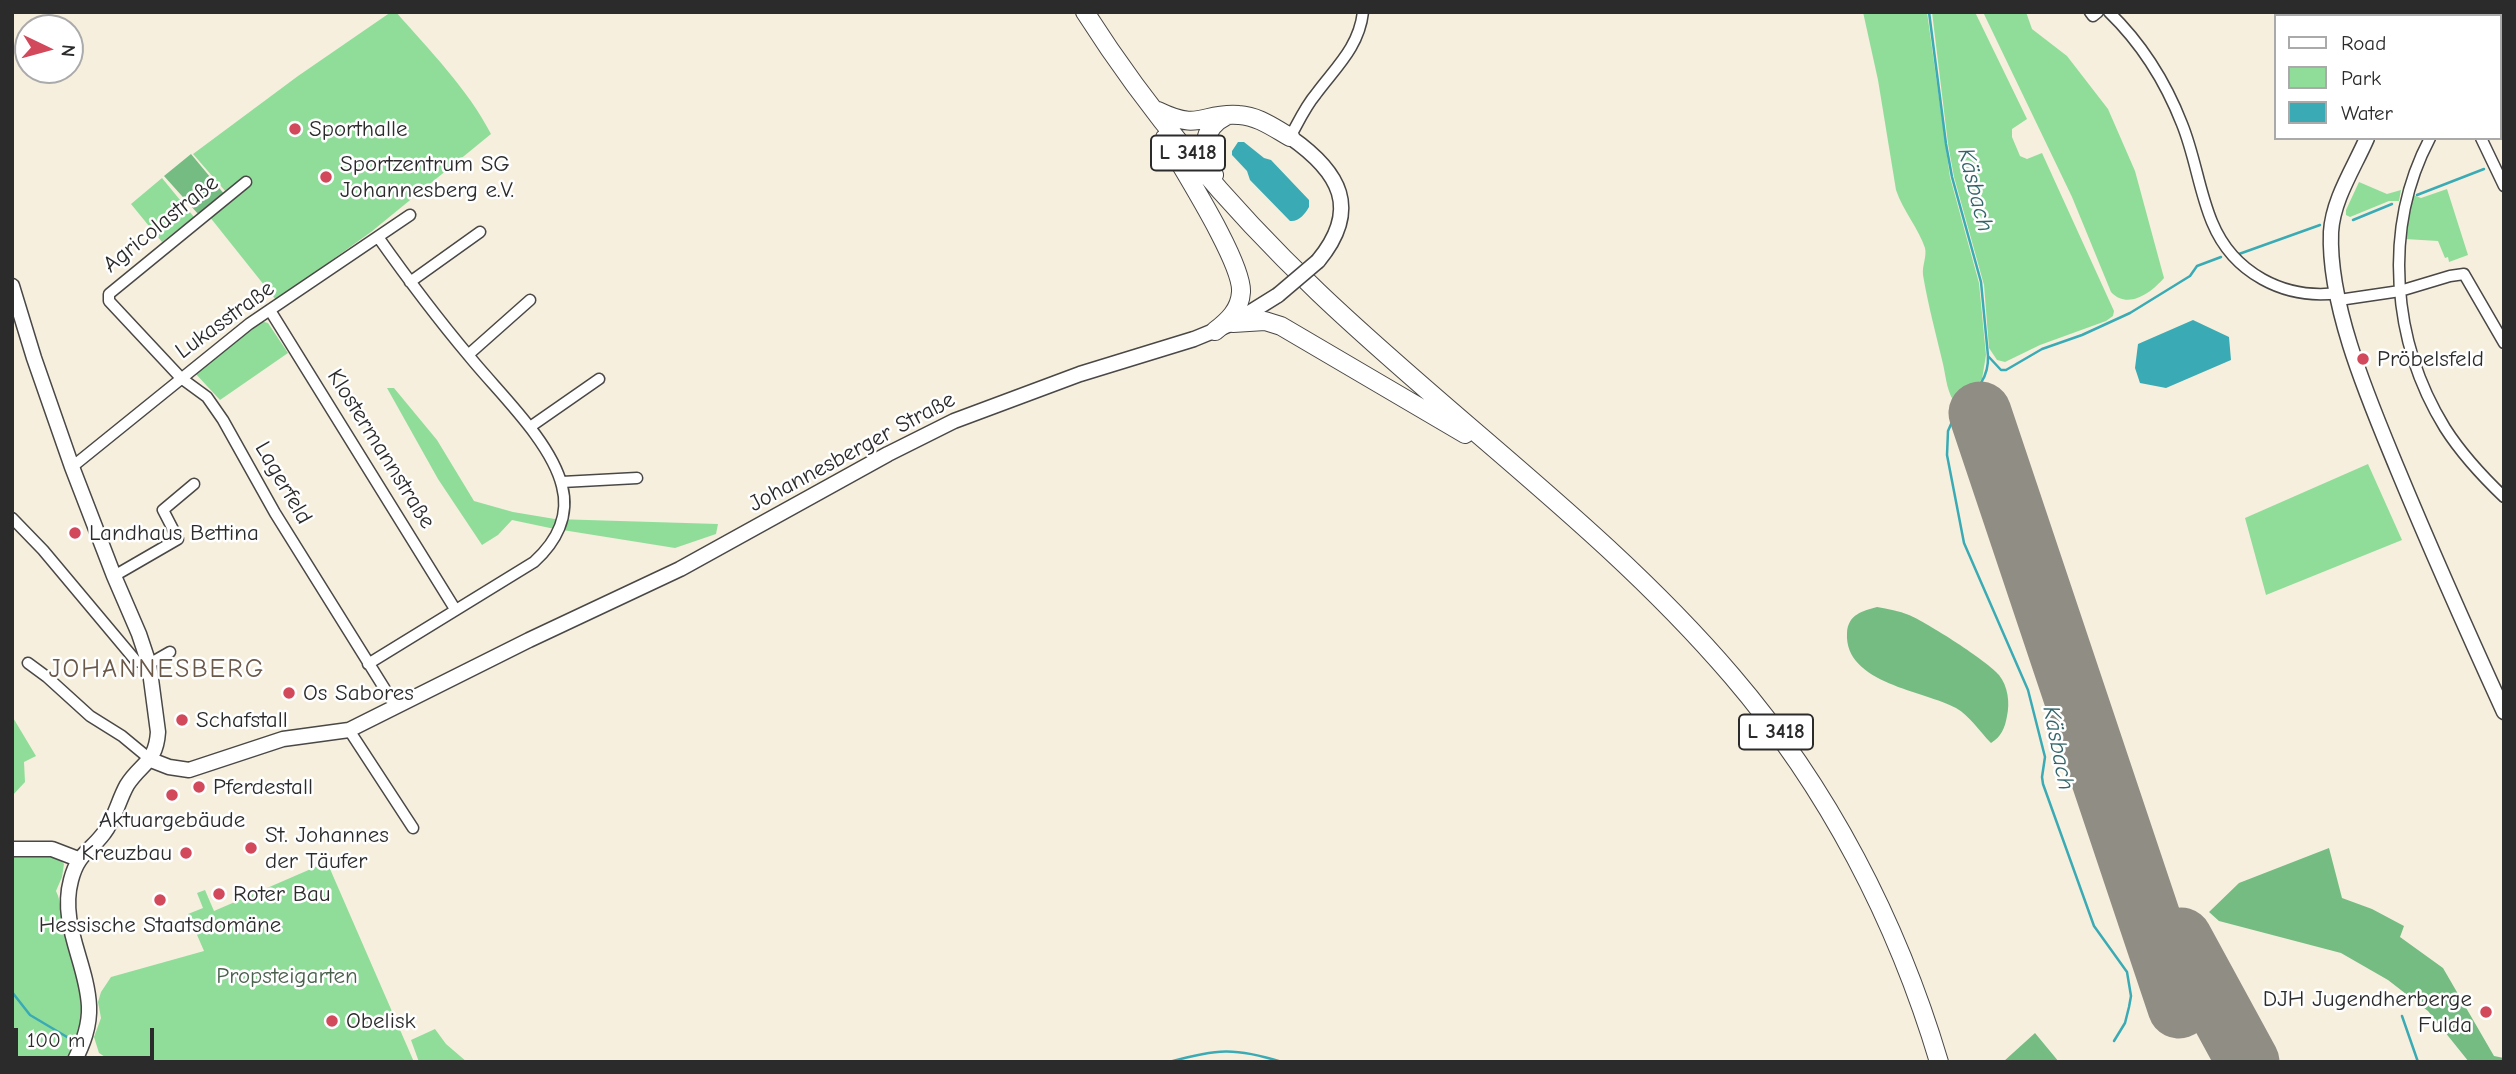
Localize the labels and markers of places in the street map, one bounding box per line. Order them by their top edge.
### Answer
place label: Sporthalle [309,115,408,143]
marker: Sporthalle [287,121,303,137]
place label: Sportzentrum SG Johannesberg e.V. [340,150,514,204]
marker: Sportzentrum SG Johannesberg e.V. [318,169,334,185]
place label: Pröbelsfeld [2377,345,2484,373]
marker: Pröbelsfeld [2355,351,2371,367]
place label: Landhaus Bettina [89,519,259,547]
marker: Landhaus Bettina [67,525,83,541]
place label: Os Sabores [303,679,414,707]
marker: Os Sabores [281,685,297,701]
place label: Schafstall [196,706,288,734]
marker: Schafstall [174,712,190,728]
place label: Pferdestall [213,773,313,801]
marker: Pferdestall [191,779,207,795]
marker: Aktuargebäude [164,787,180,803]
place label: Aktuargebäude [99,806,245,834]
place label: St. Johannes der Täufer [265,821,389,875]
place label: Kreuzbau [81,839,172,867]
marker: St. Johannes der Täufer [243,840,259,856]
marker: Kreuzbau [178,845,194,861]
place label: Roter Bau [233,880,331,908]
marker: Roter Bau [211,886,227,902]
marker: Hessische Staatsdomäne [152,892,168,908]
place label: Hessische Staatsdomäne [39,911,281,939]
place label: DJH Jugendherberge Fulda [2263,985,2472,1039]
marker: DJH Jugendherberge Fulda [2478,1004,2494,1020]
place label: Obelisk [346,1007,416,1035]
marker: Obelisk [324,1013,340,1029]

